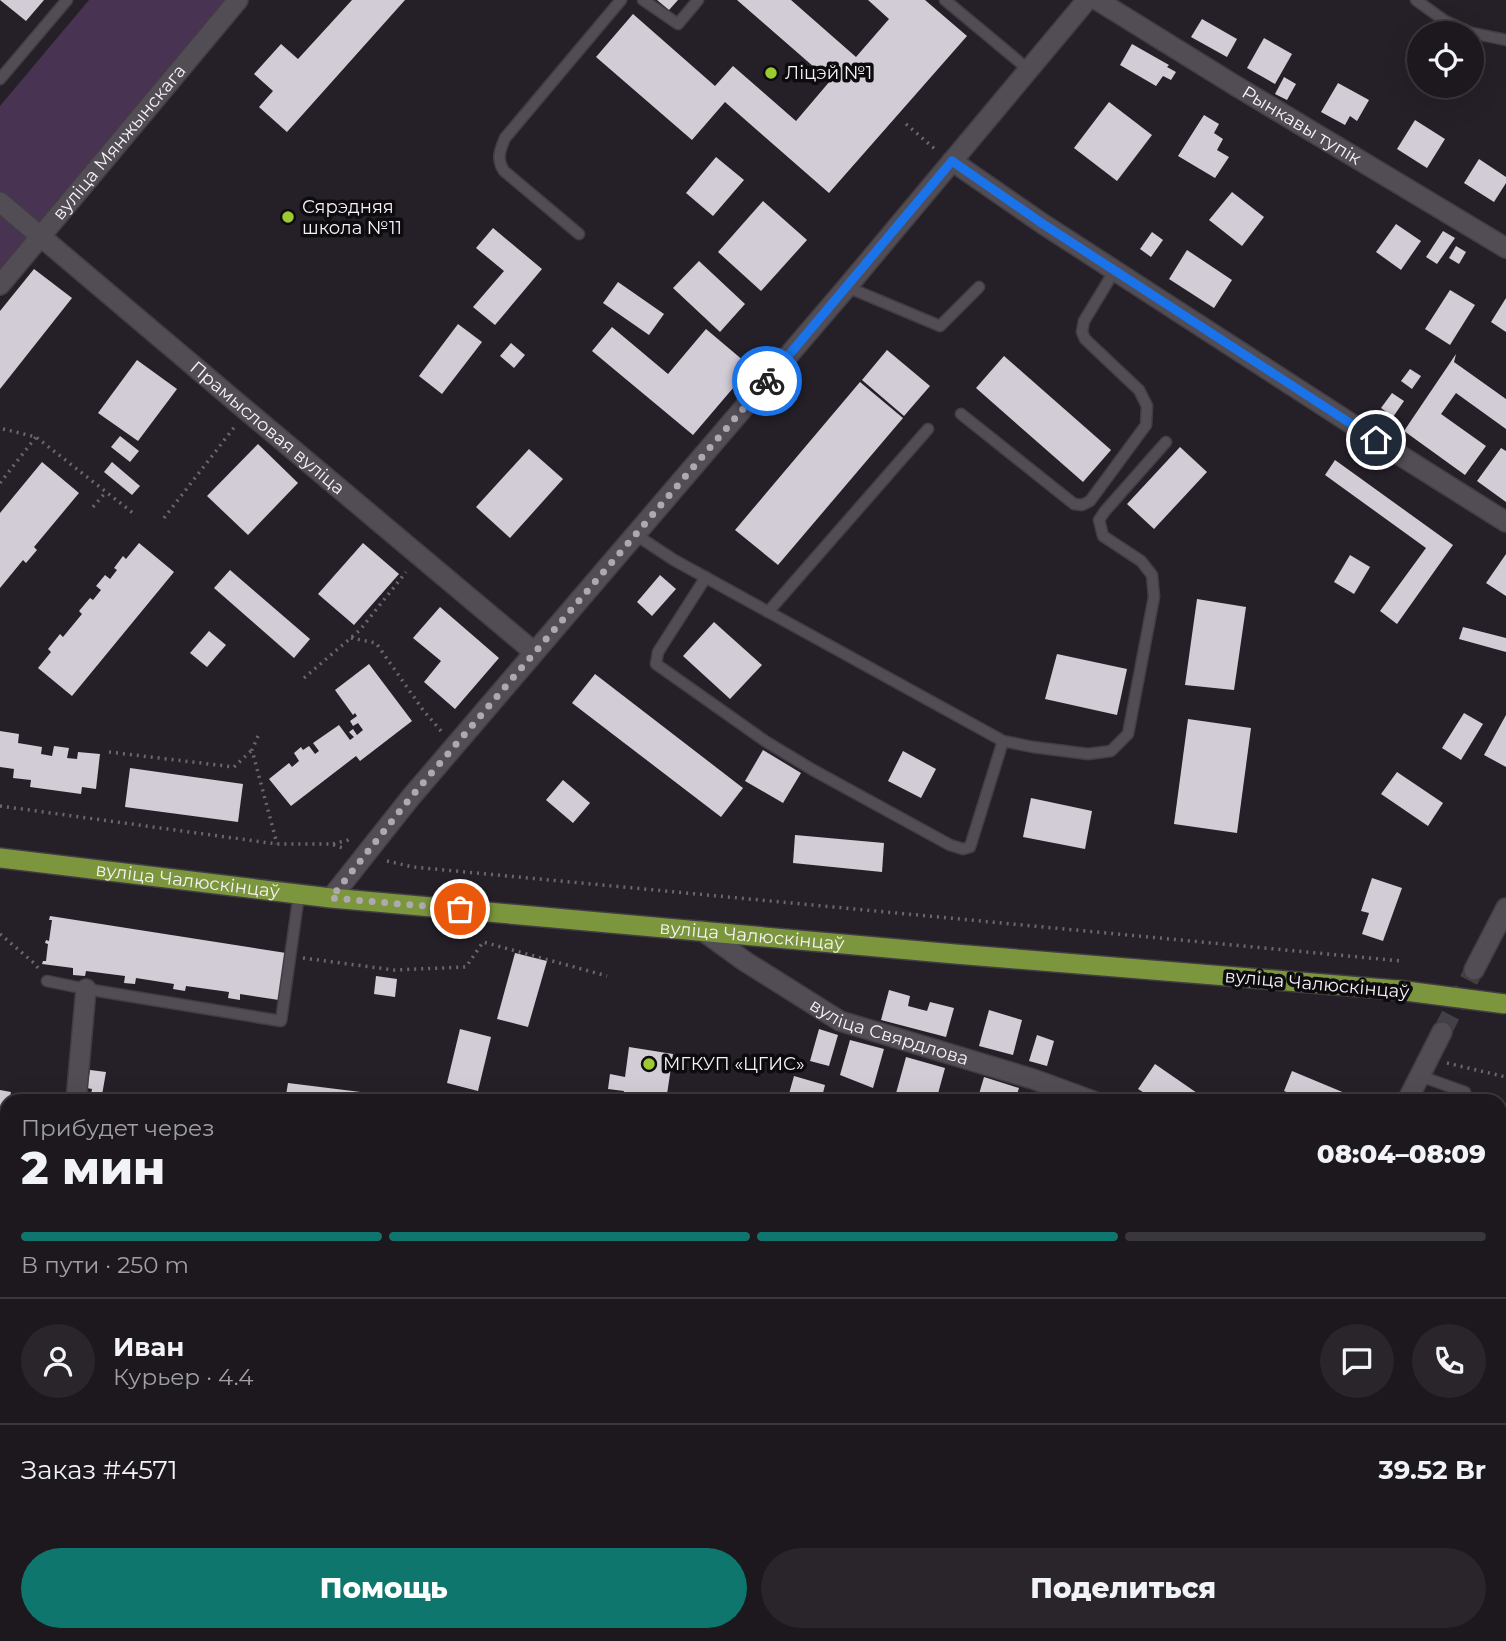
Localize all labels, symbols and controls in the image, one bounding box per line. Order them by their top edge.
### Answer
map controls [1407,21,1484,98]
button: locate [1407,21,1484,98]
street label: вуліца Мянжынскага [48,60,190,225]
place label: Ліцэй №1 [785,62,872,84]
marker: Ліцэй №1 [763,65,779,81]
street label: Рынкавы тупік [1238,81,1366,170]
place label: Сярэдняя школа №11 [302,196,402,239]
marker: Сярэдняя школа №11 [280,209,296,225]
courier [732,346,802,416]
street label: Прамысловая вуліца [185,357,349,499]
icon: bike [748,362,786,400]
pin [1346,410,1406,470]
icon: home [1357,421,1395,459]
street label: вуліца Чалюскінцаў [94,859,281,903]
pin [430,879,490,939]
icon: bag [441,890,479,928]
street label: вуліца Чалюскінцаў [659,917,845,955]
street label: вуліца Чалюскінцаў [1224,965,1410,1003]
street label: вуліца Свярдлова [806,994,971,1070]
place label: МГКУП «ЦГИС» [663,1053,804,1075]
marker: МГКУП «ЦГИС» [641,1056,657,1072]
text: Прибудет через [21,1114,215,1142]
text: 08:04–08:09 [1317,1138,1486,1170]
text: 2 мин [21,1139,165,1196]
text: В пути · 250 m [21,1251,189,1279]
button: person [21,1324,95,1398]
button: chat [1320,1324,1394,1398]
button: phone [1412,1324,1486,1398]
text: Иван [113,1331,184,1363]
text: Курьер · 4.4 [113,1363,253,1391]
text: Заказ #4571 [21,1454,178,1486]
text: 39.52 Br [1378,1454,1486,1486]
button: Помощь [21,1548,747,1628]
button: Поделиться [761,1548,1486,1628]

